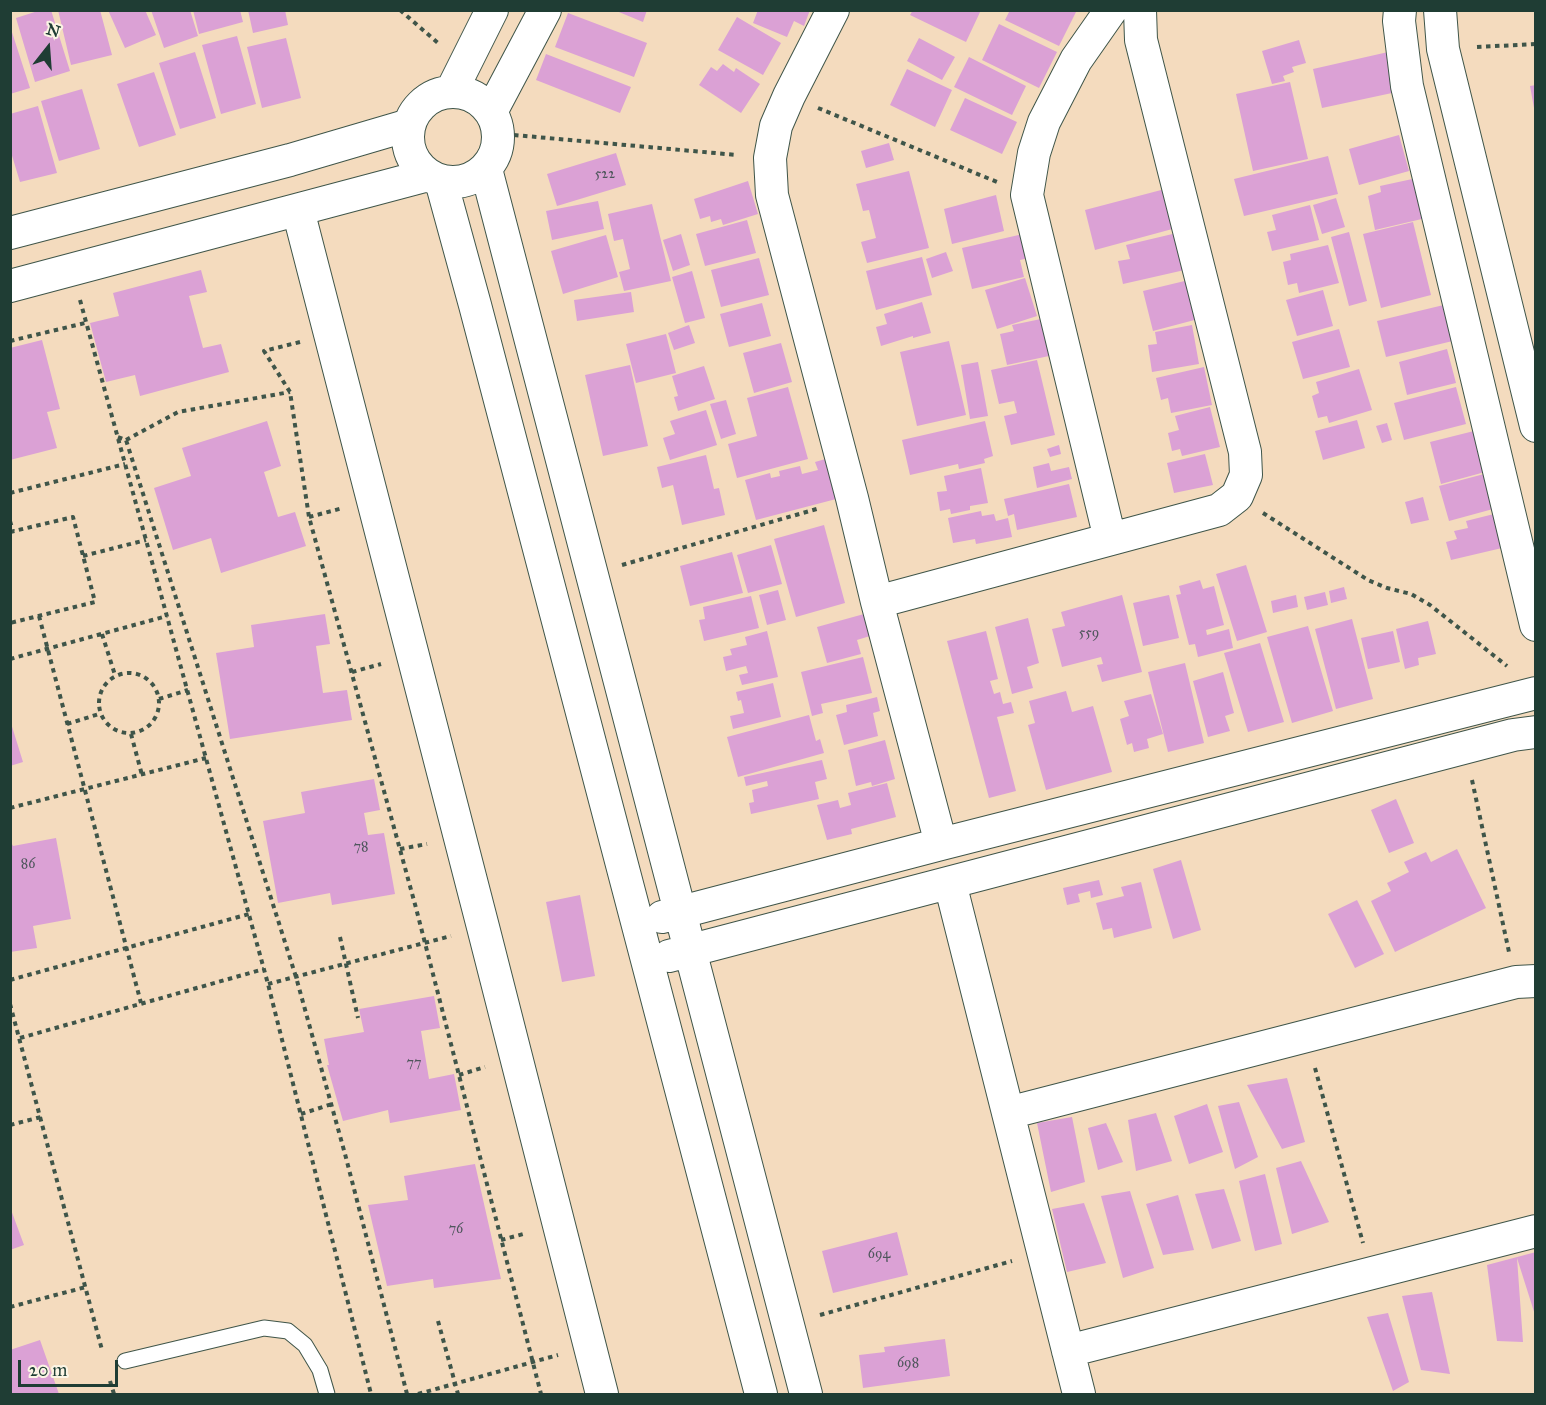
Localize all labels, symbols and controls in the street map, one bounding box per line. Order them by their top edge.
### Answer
north arrow [18,18,78,78]
text: N [44,19,63,41]
house number: 522 [595,167,615,183]
house number: 559 [1079,626,1099,642]
house number: 78 [354,840,368,856]
house number: 86 [21,857,35,873]
house number: 77 [407,1056,421,1072]
house number: 76 [449,1222,463,1238]
house number: 694 [868,1247,890,1263]
scale bar [21,1348,122,1386]
house number: 698 [897,1356,919,1372]
text: 20 m [29,1359,67,1381]

